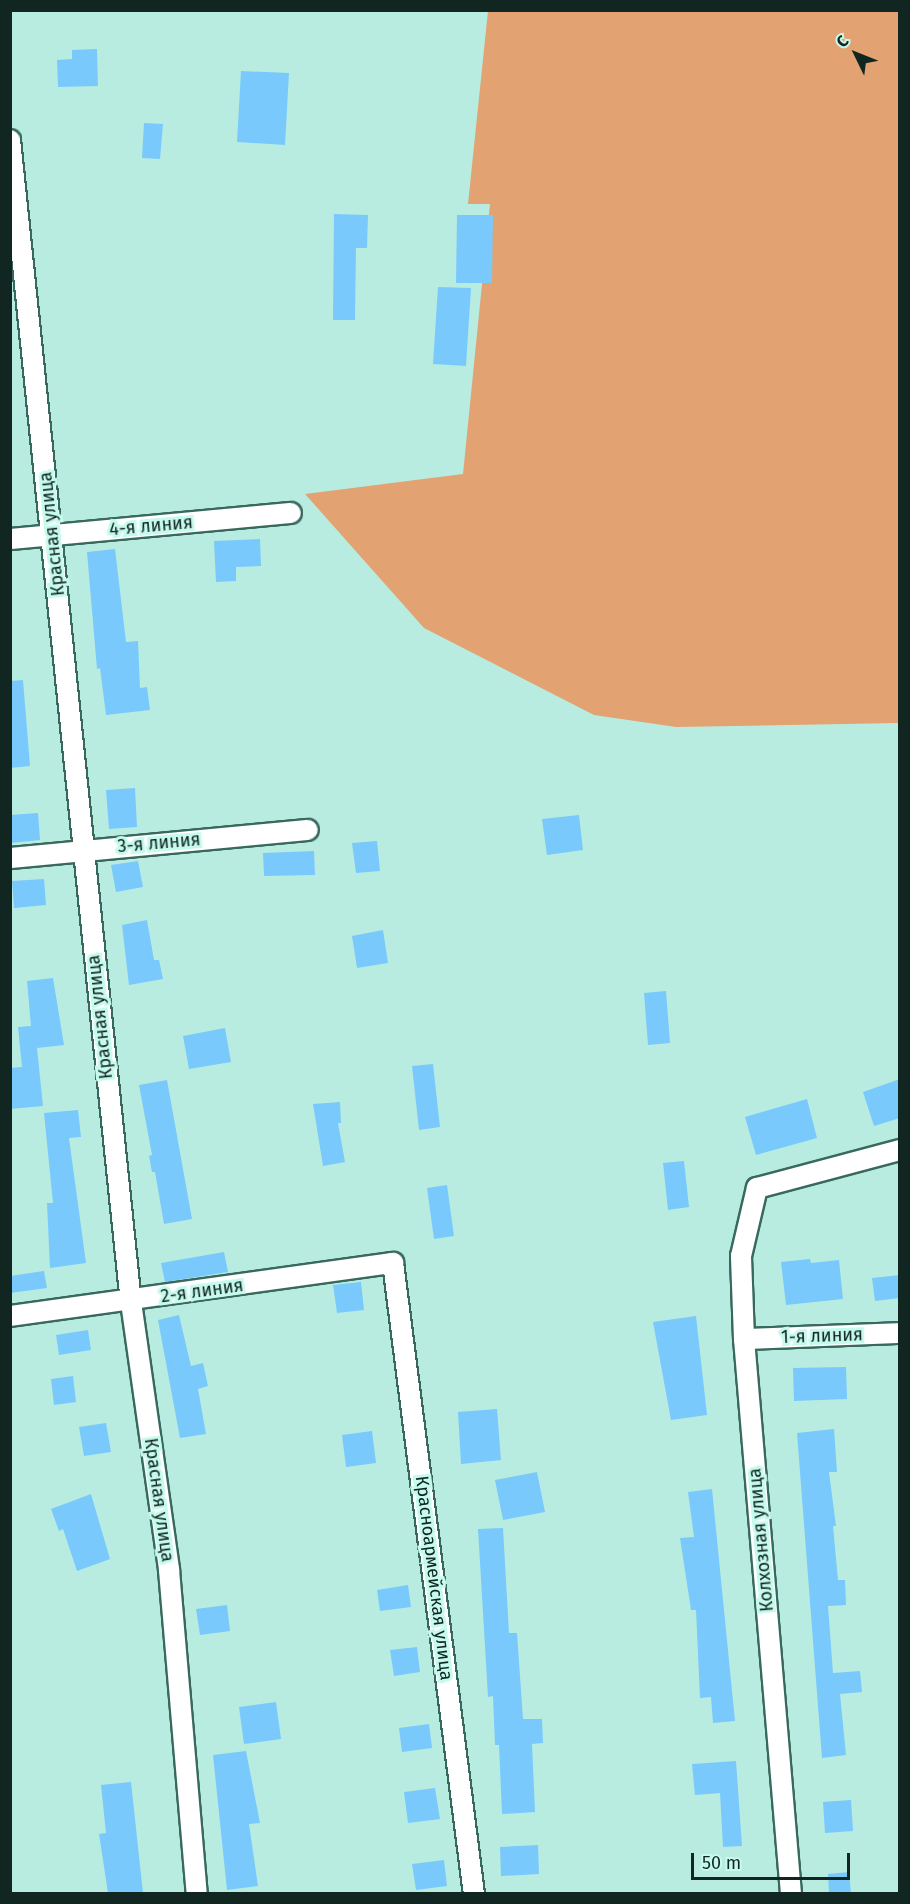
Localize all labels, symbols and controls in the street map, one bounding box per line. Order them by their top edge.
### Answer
north arrow [826,24,886,84]
text: С [832,32,853,51]
street label: Красная улица [35,471,69,597]
street label: 4-я линия [108,512,194,540]
street label: 3-я линия [117,829,201,857]
street label: Красная улица [83,954,117,1080]
street label: 2-я линия [159,1275,245,1307]
street label: 1-я линия [781,1324,863,1348]
street label: Красная улица [140,1437,178,1563]
street label: Колхозная улица [744,1467,778,1613]
street label: Красноармейская улица [411,1474,457,1682]
scale bar [694,1841,853,1879]
text: 50 m [702,1852,741,1874]

